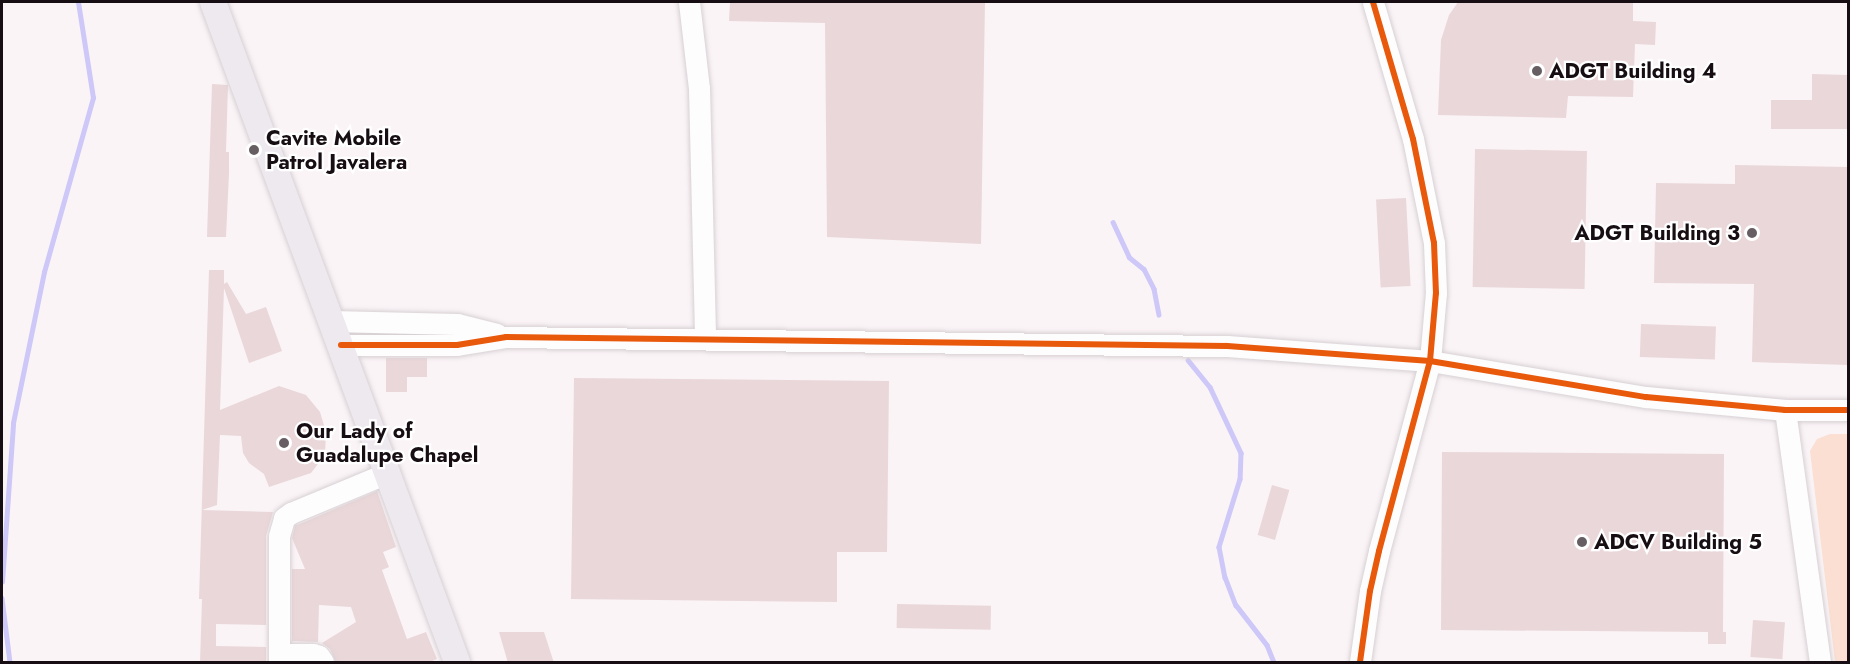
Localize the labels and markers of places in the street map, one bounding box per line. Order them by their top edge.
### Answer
place label: ADGT Building 4 [1549,58,1716,84]
marker: ADGT Building 4 [1530,64,1544,78]
place label: Cavite Mobile Patrol Javalera [266,125,407,175]
marker: Cavite Mobile Patrol Javalera [247,143,261,157]
place label: ADGT Building 3 [1574,220,1740,246]
marker: ADGT Building 3 [1745,226,1759,240]
place label: Our Lady of Guadalupe Chapel [296,418,478,468]
marker: Our Lady of Guadalupe Chapel [277,436,291,450]
place label: ADCV Building 5 [1594,529,1762,555]
marker: ADCV Building 5 [1575,535,1589,549]

